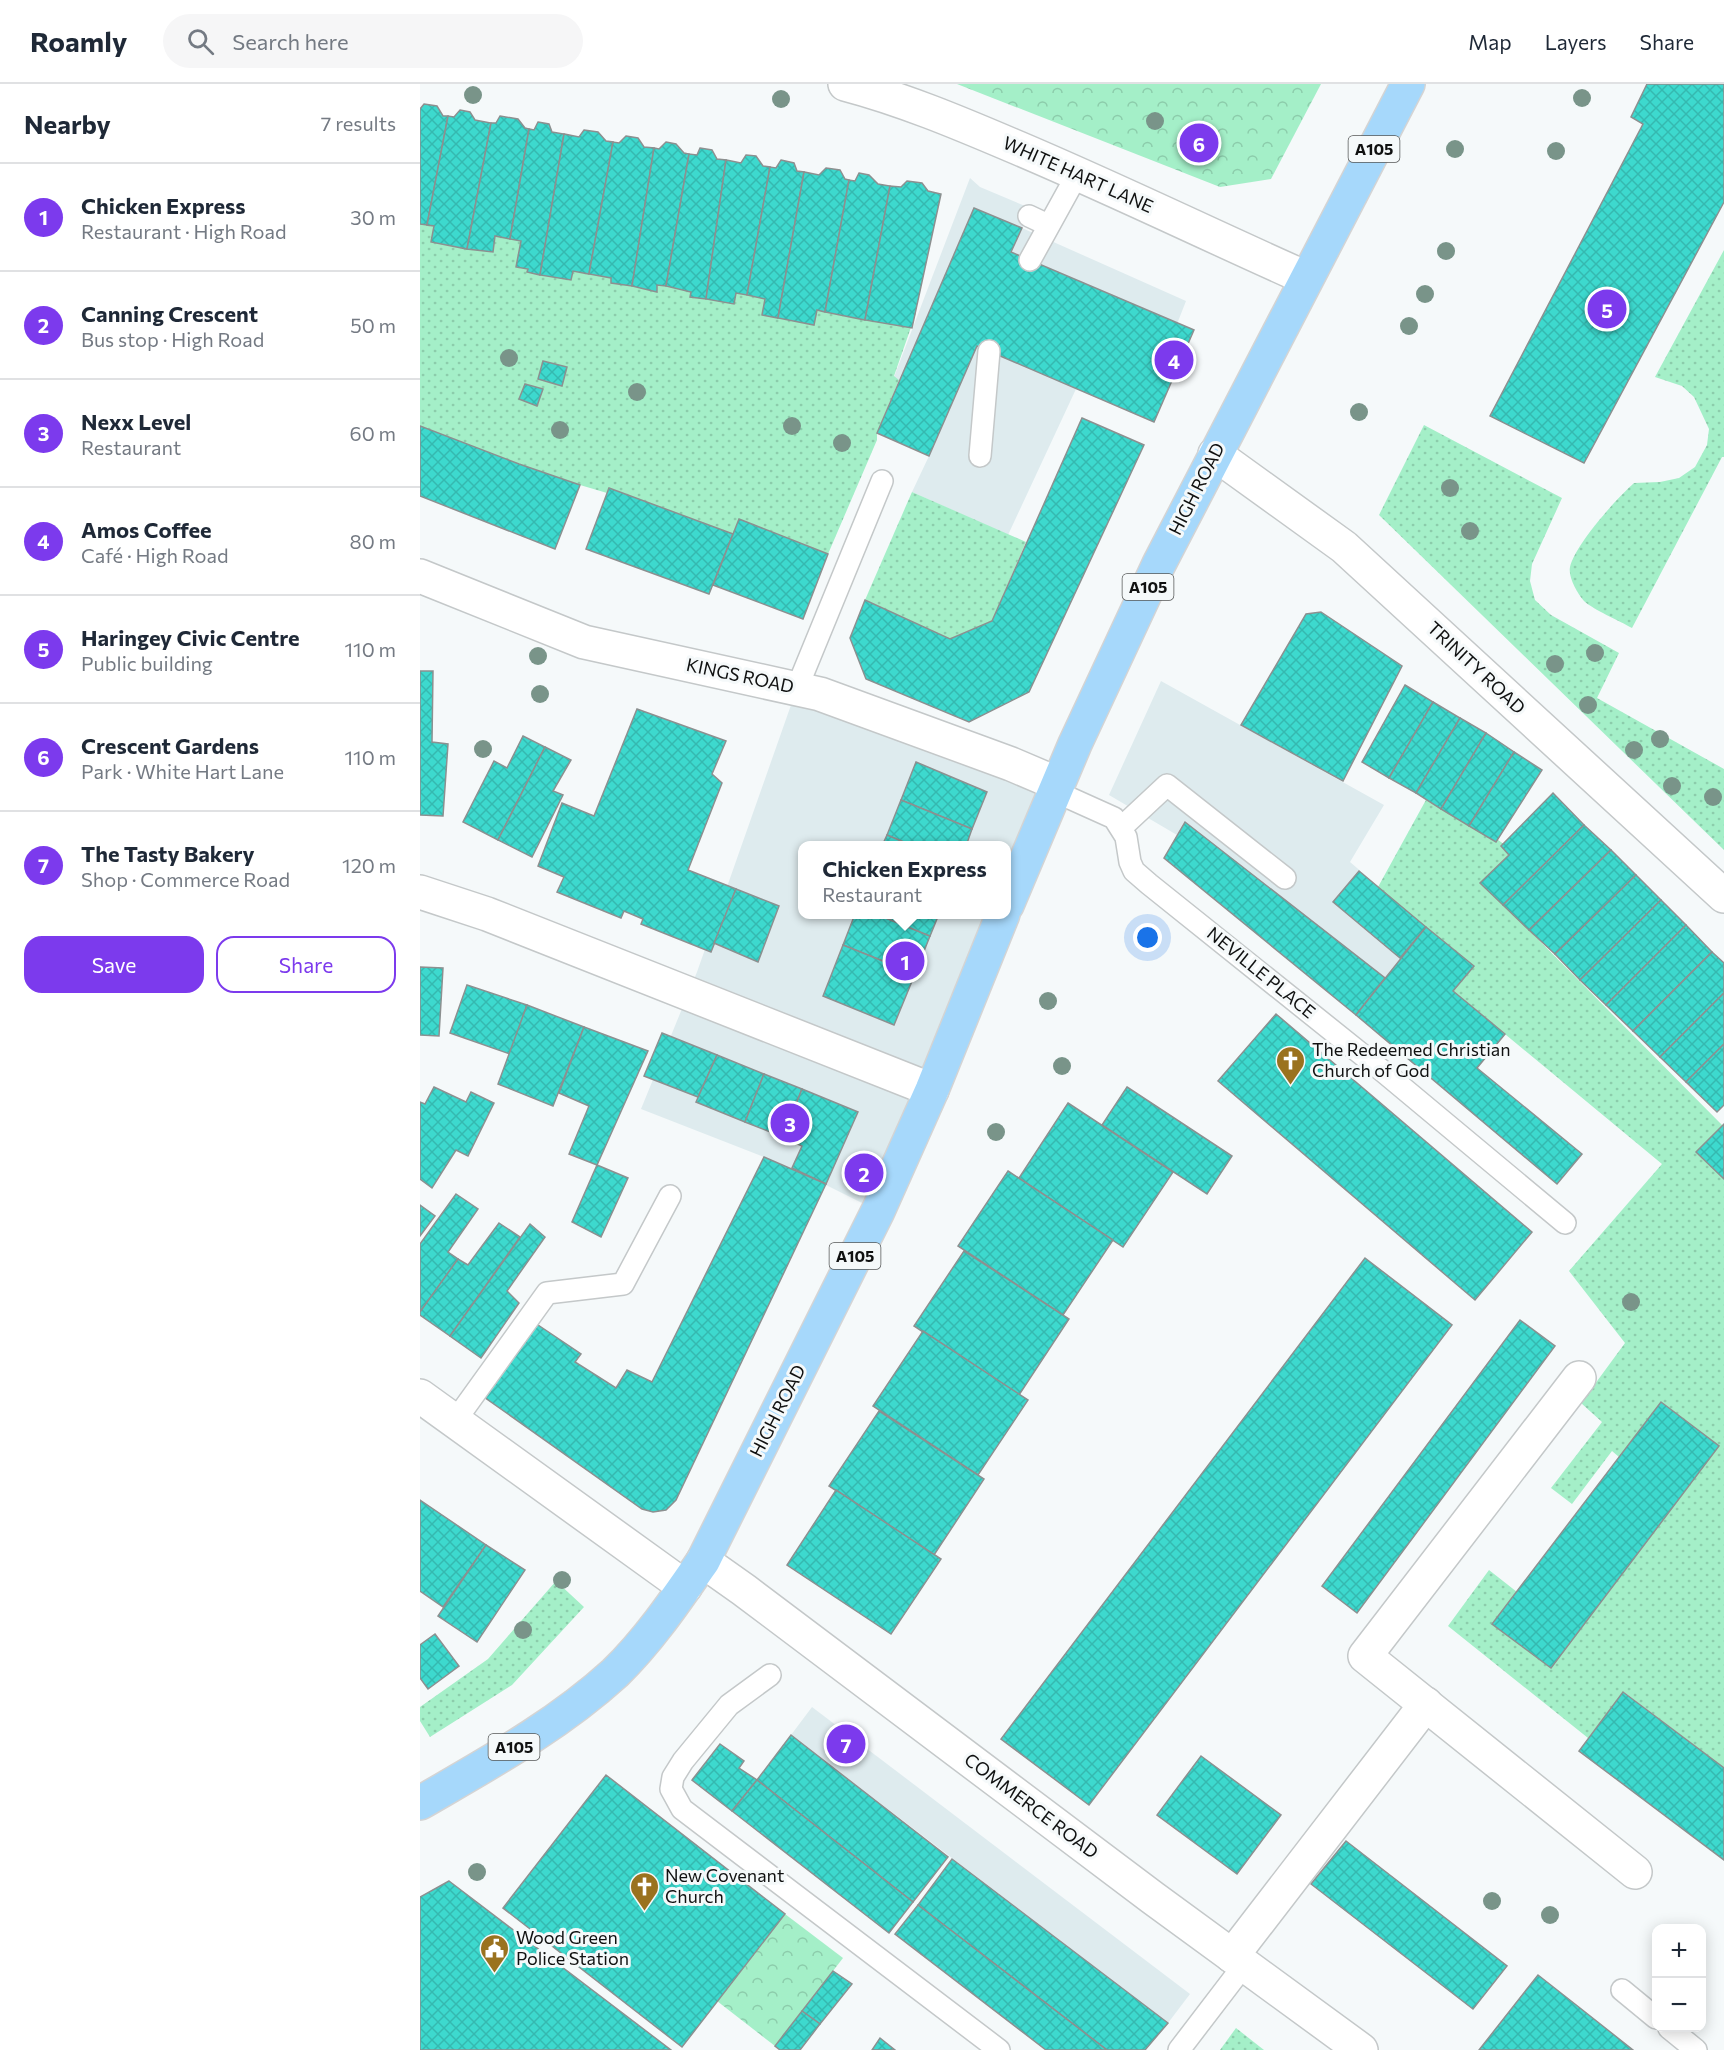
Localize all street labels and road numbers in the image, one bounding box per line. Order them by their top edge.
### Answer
street label: WHITE HART LANE [1000,131,1157,217]
road number: A105 [1348,136,1400,162]
street label: HIGH ROAD [1164,439,1229,538]
road number: A105 [1122,574,1174,600]
street label: TRINITY ROAD [1423,616,1530,718]
street label: KINGS ROAD [684,653,796,697]
street label: NEVILLE PLACE [1203,922,1320,1023]
road number: A105 [830,1243,880,1269]
street label: HIGH ROAD [745,1361,810,1460]
road number: A105 [488,1734,539,1760]
street label: COMMERCE ROAD [960,1748,1103,1863]

